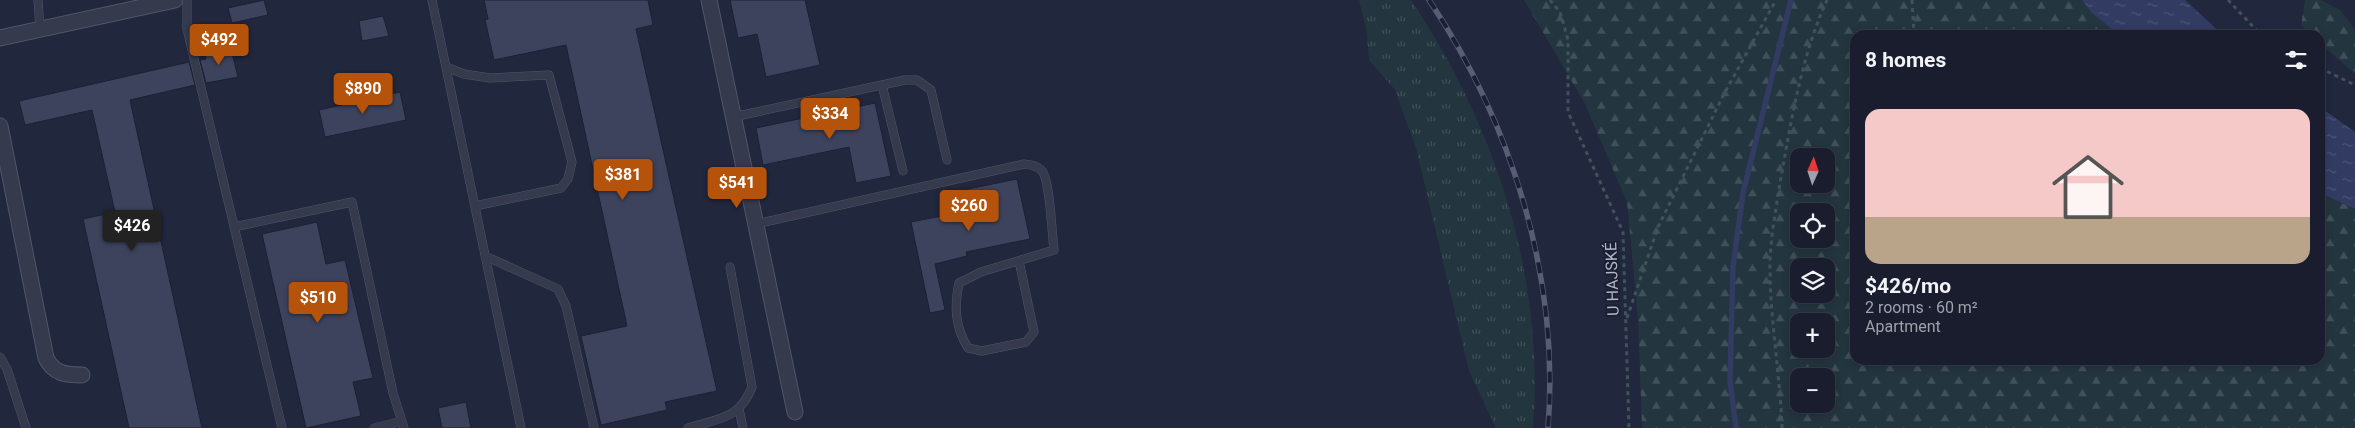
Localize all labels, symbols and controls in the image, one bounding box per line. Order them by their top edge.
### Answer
pin: $492 [189,23,249,66]
text: $492 [201,30,237,49]
icon: filters [2282,46,2310,74]
text: 8 homes [1865,48,1946,72]
pin: $890 [333,72,393,115]
text: $890 [345,79,381,98]
pin: $334 [800,98,860,140]
text: $334 [812,104,848,123]
icon: home [2043,142,2133,232]
north arrow [1790,148,1835,192]
map controls [1790,148,1835,413]
pin: $381 [593,158,653,201]
text: $381 [605,165,641,184]
pin: $541 [707,166,767,209]
text: $541 [719,173,755,192]
pin: $260 [939,190,999,232]
text: $260 [951,196,987,215]
button: locate [1790,203,1835,248]
pin: $426 [102,210,162,252]
text: $426 [114,216,150,235]
street label: U HAJSKÉ [1601,242,1623,316]
button: layers [1790,258,1835,303]
text: $426/mo [1865,274,1951,298]
pin: $510 [288,282,348,324]
text: $510 [300,288,336,307]
text: 2 rooms · 60 m² [1865,298,1978,317]
button: + [1790,313,1835,358]
text: Apartment [1865,317,1941,336]
button: − [1790,368,1835,413]

